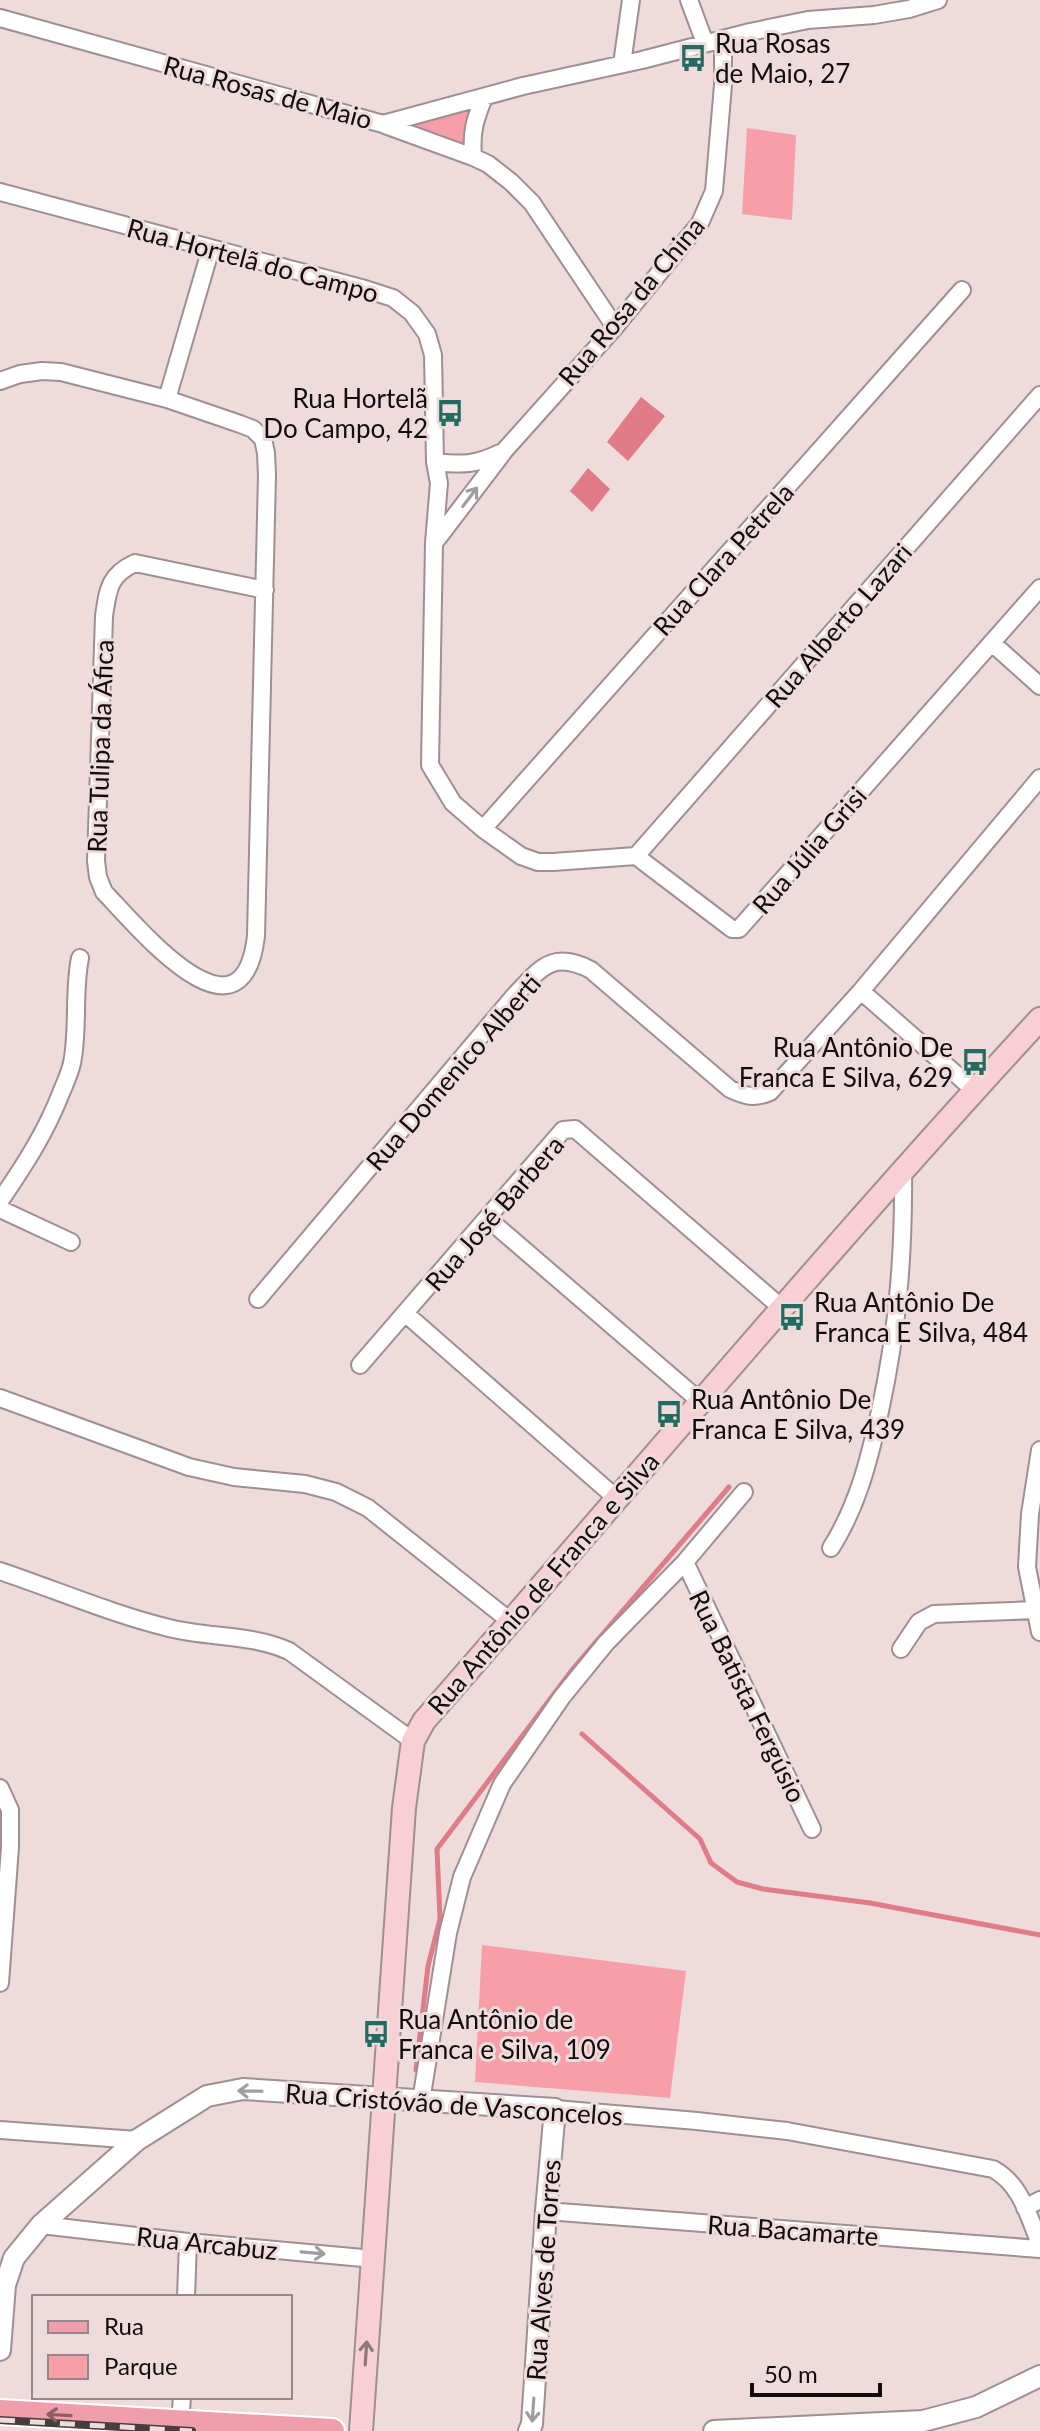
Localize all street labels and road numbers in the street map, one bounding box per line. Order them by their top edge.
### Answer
street label: Rua Rosas de Maio [160,49,376,135]
street label: Rua Rosa da China [551,210,711,392]
street label: Rua Hortelã do Campo [124,211,382,309]
street label: Rua Clara Petrela [646,476,800,642]
street label: Rua Alberto Lazari [758,536,918,714]
street label: Rua Tulipa da Áfica [80,639,120,853]
street label: Rua Júlia Grisi [745,780,873,920]
street label: Rua Domenico Alberti [359,967,547,1177]
street label: Rua José Barbera [418,1129,570,1297]
street label: Rua Antônio de Franca e Silva [420,1445,666,1721]
street label: Rua Batista Fergúsio [683,1585,813,1807]
street label: Rua Cristóvão de Vasconcelos [284,2076,624,2132]
street label: Rua Alves de Torres [519,2158,567,2382]
street label: Rua Bacamarte [706,2208,880,2252]
street label: Rua Arcabuz [135,2220,279,2266]

